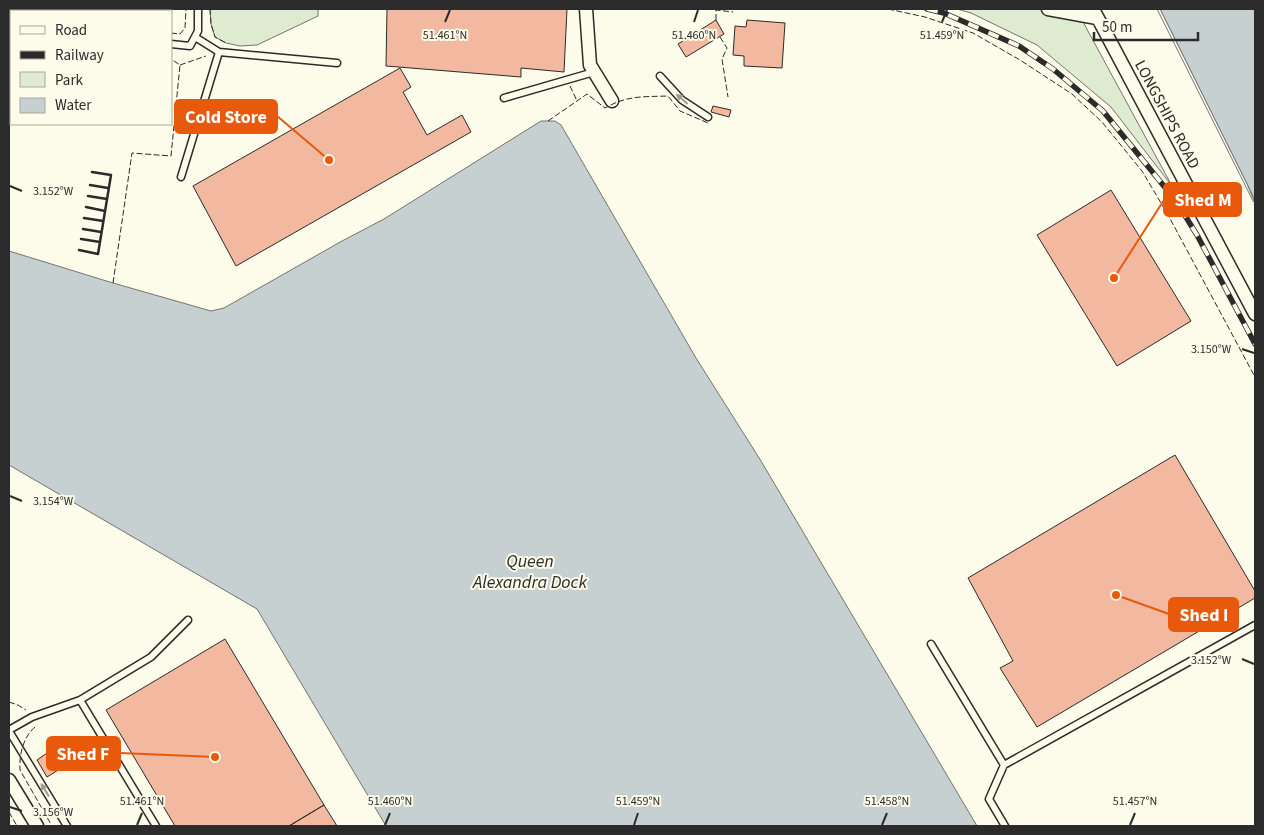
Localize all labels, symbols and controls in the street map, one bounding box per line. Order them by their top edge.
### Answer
legend [10,10,172,125]
scale bar [1094,10,1198,42]
text: 50 m [1102,17,1132,38]
text: Road [55,20,87,41]
text: 51.461°N [423,27,467,44]
text: 51.460°N [672,27,716,44]
text: 51.459°N [920,27,964,44]
text: Railway [55,45,104,66]
street label: LONGSHIPS ROAD [1129,56,1205,173]
text: Park [55,70,84,91]
one-way arrow [677,93,689,105]
text: Water [55,95,92,116]
callout: Cold Store [175,100,277,133]
text: Cold Store [185,105,267,130]
text: 3.152°W [33,183,74,200]
callout: Shed M [1164,183,1241,216]
text: Shed M [1174,188,1232,213]
text: 3.150°W [1191,341,1232,358]
text: 3.154°W [33,493,74,510]
water label: Queen Alexandra Dock [472,549,587,595]
callout: Shed I [1169,598,1238,631]
text: Shed I [1180,603,1228,628]
text: 3.152°W [1191,652,1232,669]
callout: Shed F [47,737,120,770]
text: Shed F [57,742,109,767]
one-way arrow [40,784,50,797]
text: 51.461°N [120,793,164,810]
text: 51.460°N [368,793,412,810]
text: 51.459°N [616,793,660,810]
text: 51.458°N [865,793,909,810]
text: 51.457°N [1113,793,1157,810]
text: 3.156°W [33,804,74,821]

